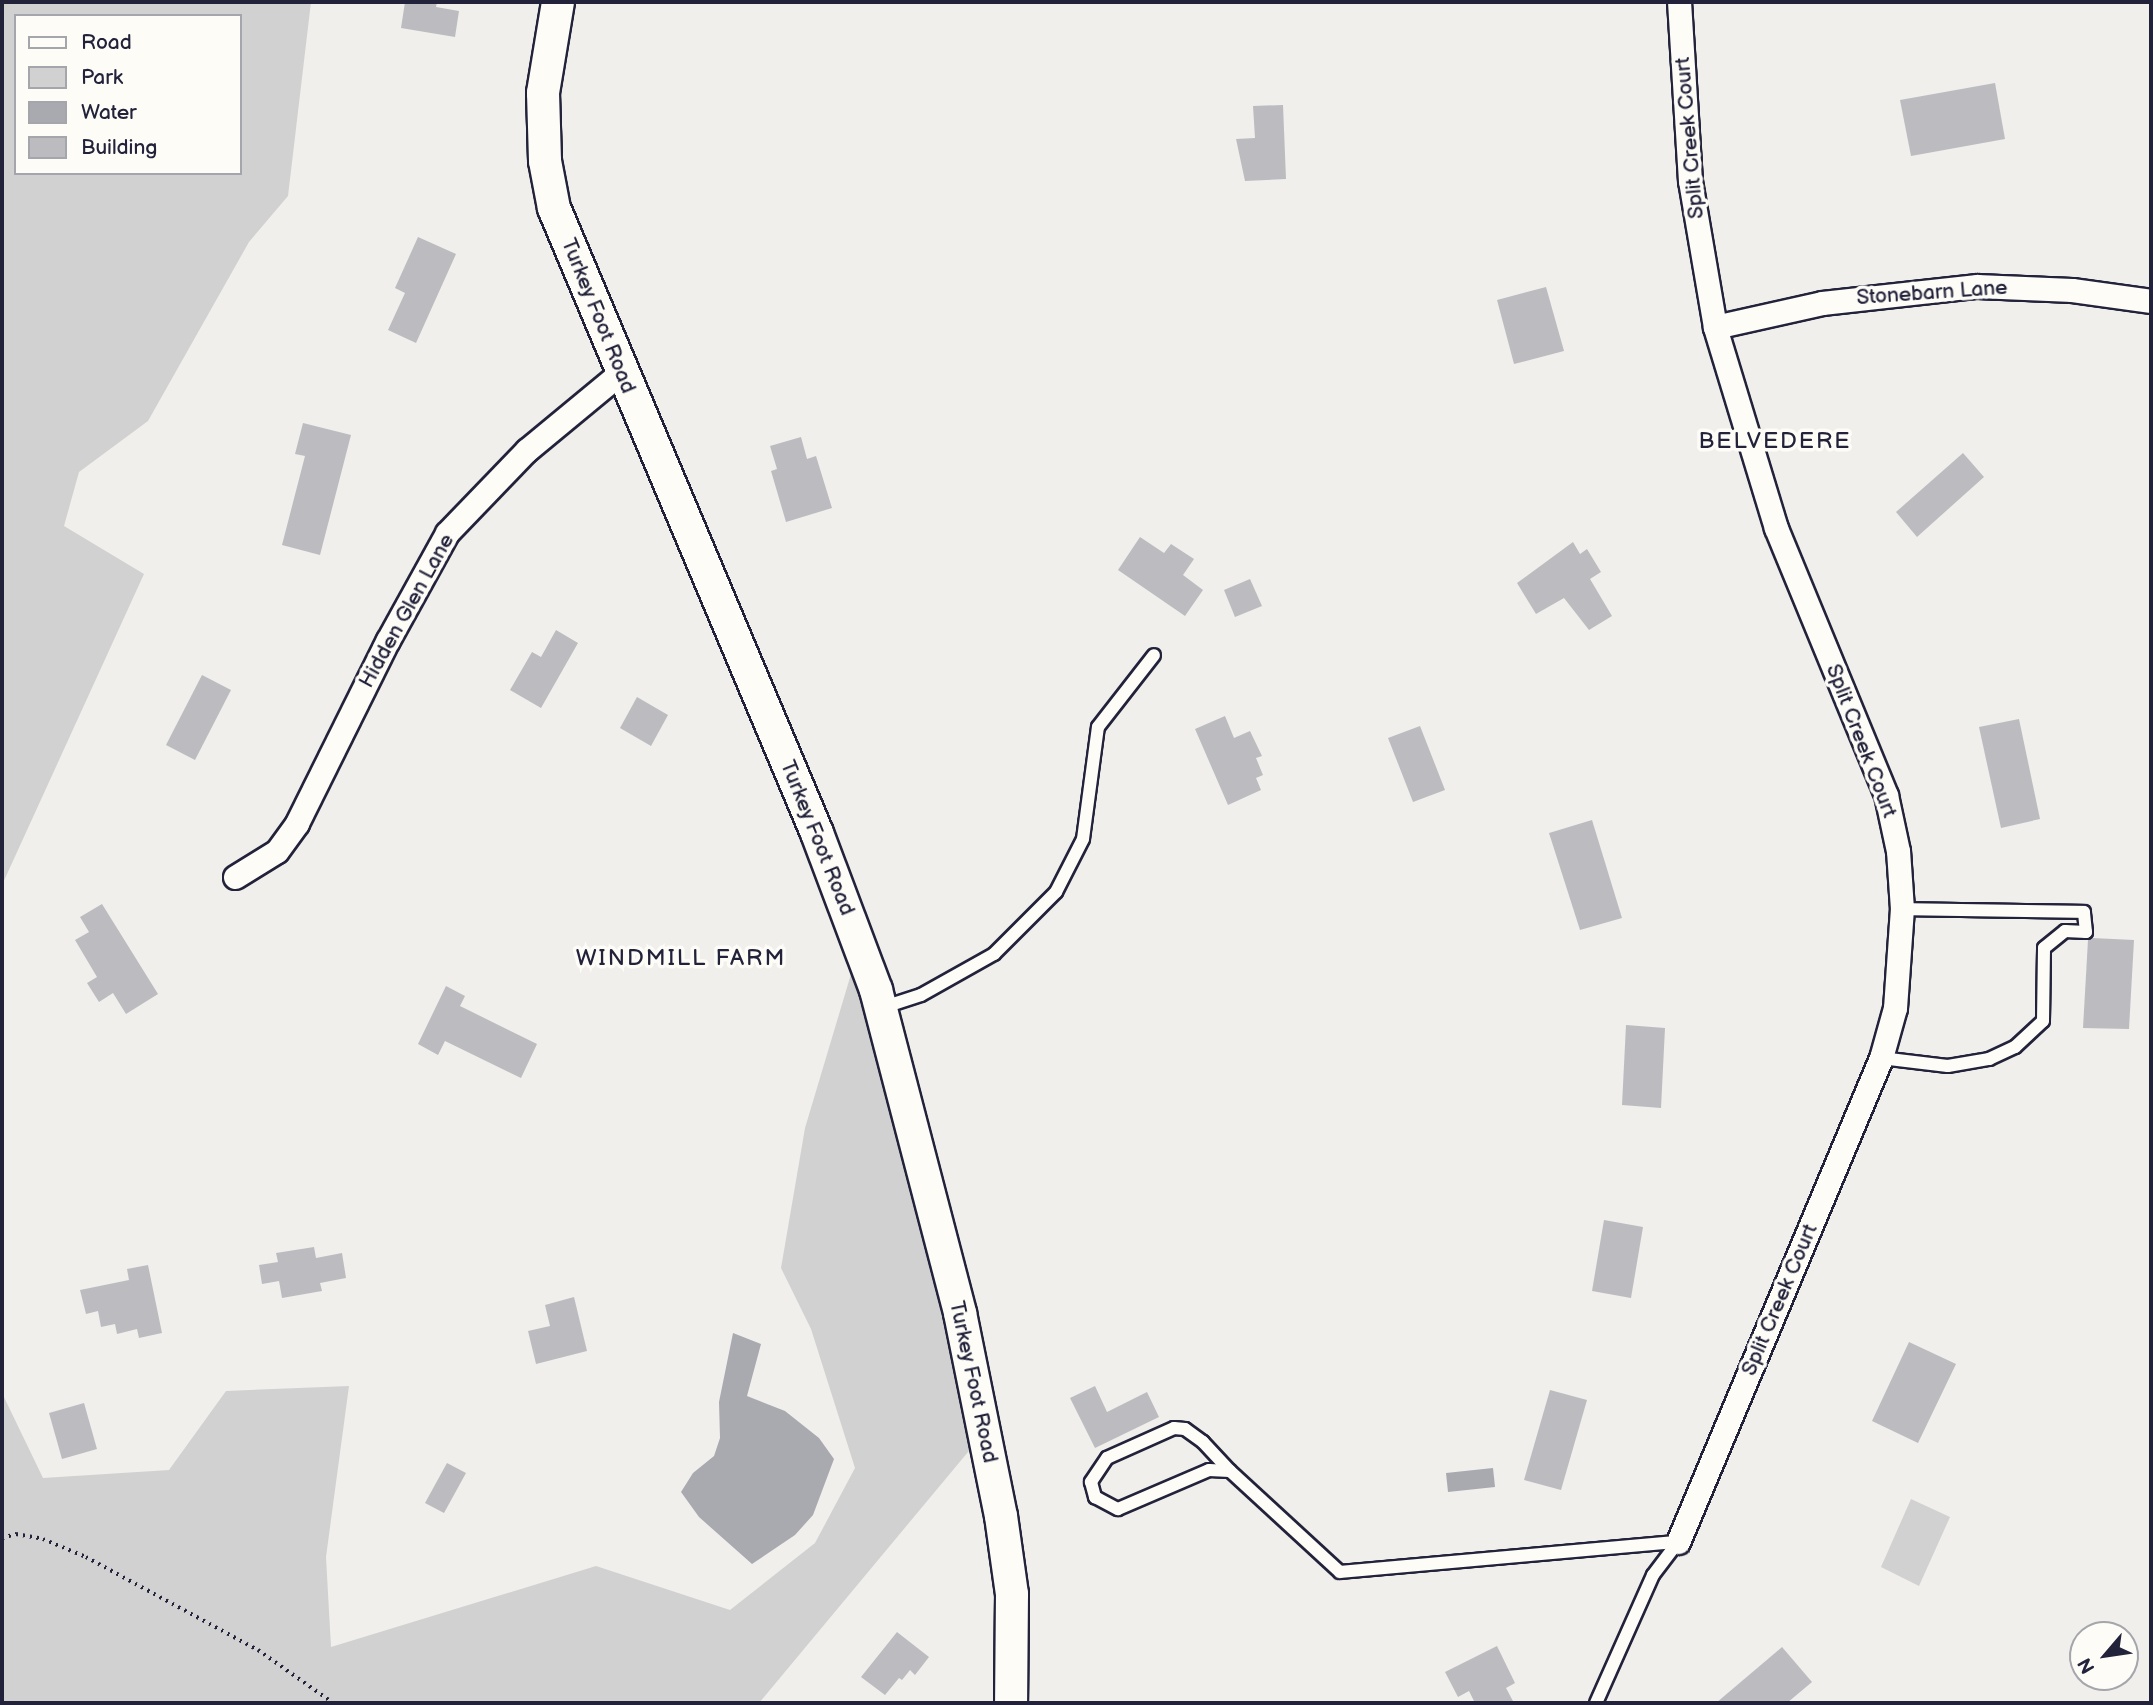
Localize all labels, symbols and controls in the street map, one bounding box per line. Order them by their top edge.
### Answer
legend [14,14,242,175]
text: Road [81,30,132,55]
street label: Split Creek Court [1670,56,1710,220]
text: Park [81,65,123,90]
text: Water [81,100,137,125]
text: Building [81,135,157,160]
street label: Turkey Foot Road [555,234,641,398]
street label: Stonebarn Lane [1856,275,2008,311]
district label: BELVEDERE [1700,427,1850,455]
street label: Hidden Glen Lane [354,530,460,692]
street label: Split Creek Court [1820,661,1902,821]
street label: Turkey Foot Road [774,756,860,920]
district label: WINDMILL FARM [577,944,785,972]
street label: Split Creek Court [1737,1220,1823,1380]
street label: Turkey Foot Road [943,1298,1003,1466]
north arrow [2069,1621,2139,1691]
text: N [2073,1654,2100,1677]

